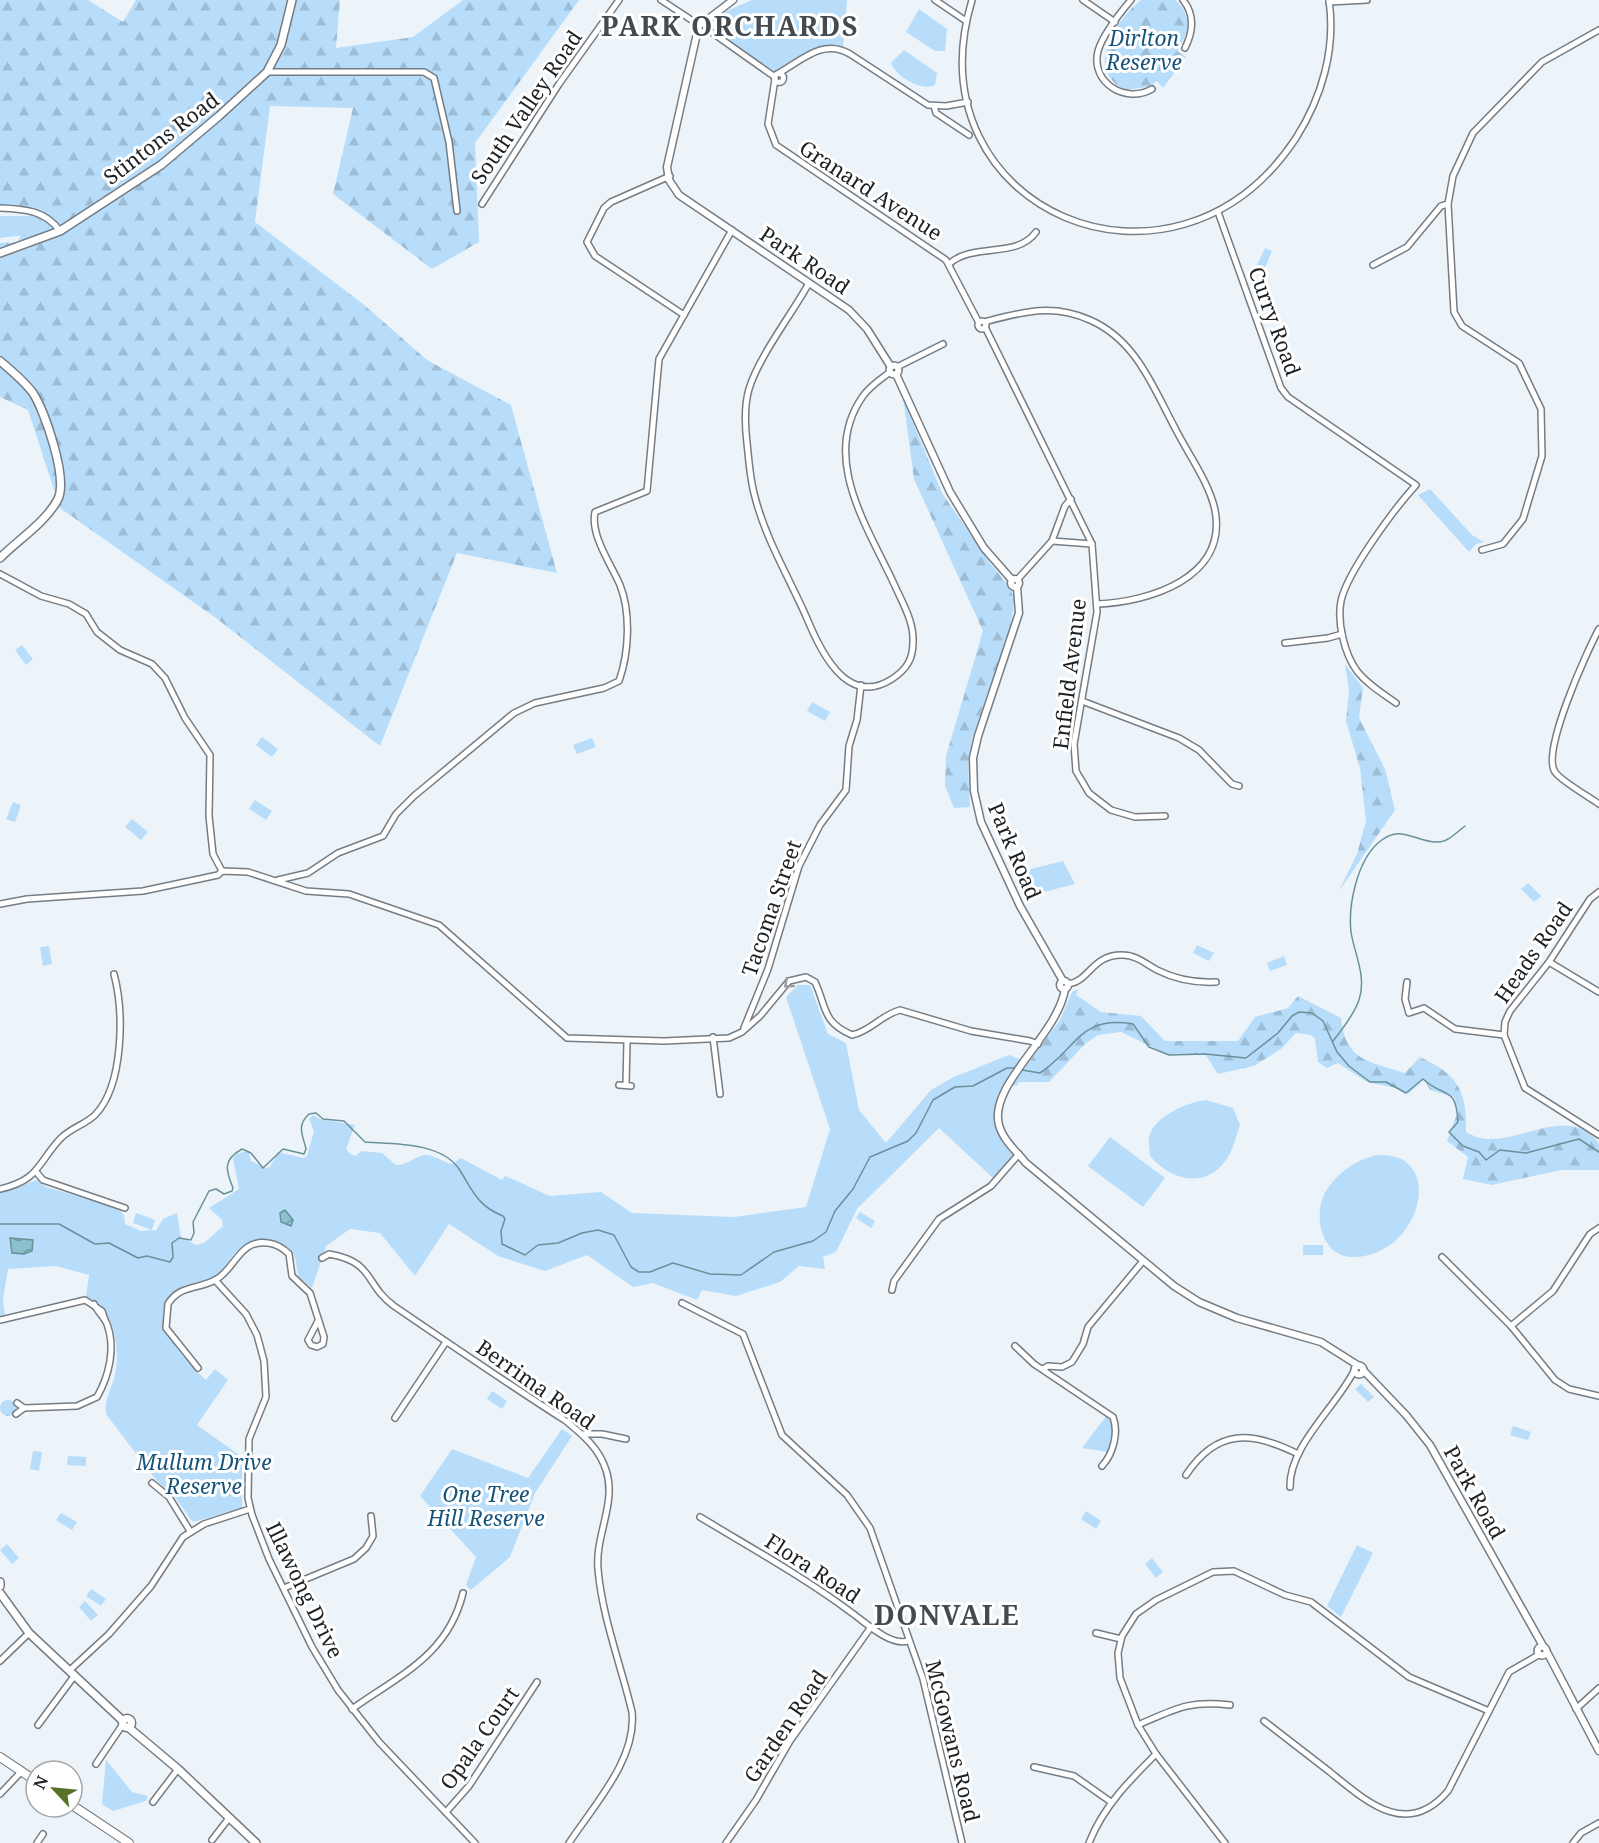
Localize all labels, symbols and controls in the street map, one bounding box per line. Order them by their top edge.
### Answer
district label: PARK ORCHARDS [601,7,859,44]
street label: South Valley Road [464,24,588,189]
park label: Dirlton Reserve [1105,24,1182,76]
street label: Stintons Road [98,85,224,191]
street label: Granard Avenue [794,133,948,247]
street label: Park Road [755,220,856,300]
street label: Curry Road [1242,263,1308,379]
street label: Enfield Avenue [1046,597,1092,751]
street label: Park Road [982,798,1048,904]
street label: Tacoma Street [735,836,807,980]
street label: Heads Road [1488,895,1578,1008]
one-way arrow [784,977,795,988]
street label: Berrima Road [471,1333,601,1435]
street label: Park Road [1438,1440,1512,1544]
park label: Mullum Drive Reserve [136,1448,272,1500]
park label: One Tree Hill Reserve [426,1480,545,1532]
street label: Illawong Drive [260,1517,350,1663]
street label: Flora Road [760,1527,866,1609]
district label: DONVALE [874,1596,1020,1633]
street label: McGowans Road [919,1657,987,1825]
street label: Garden Road [737,1664,833,1788]
street label: Opala Court [433,1681,525,1795]
north arrow [24,1759,84,1819]
text: N [28,1772,53,1793]

